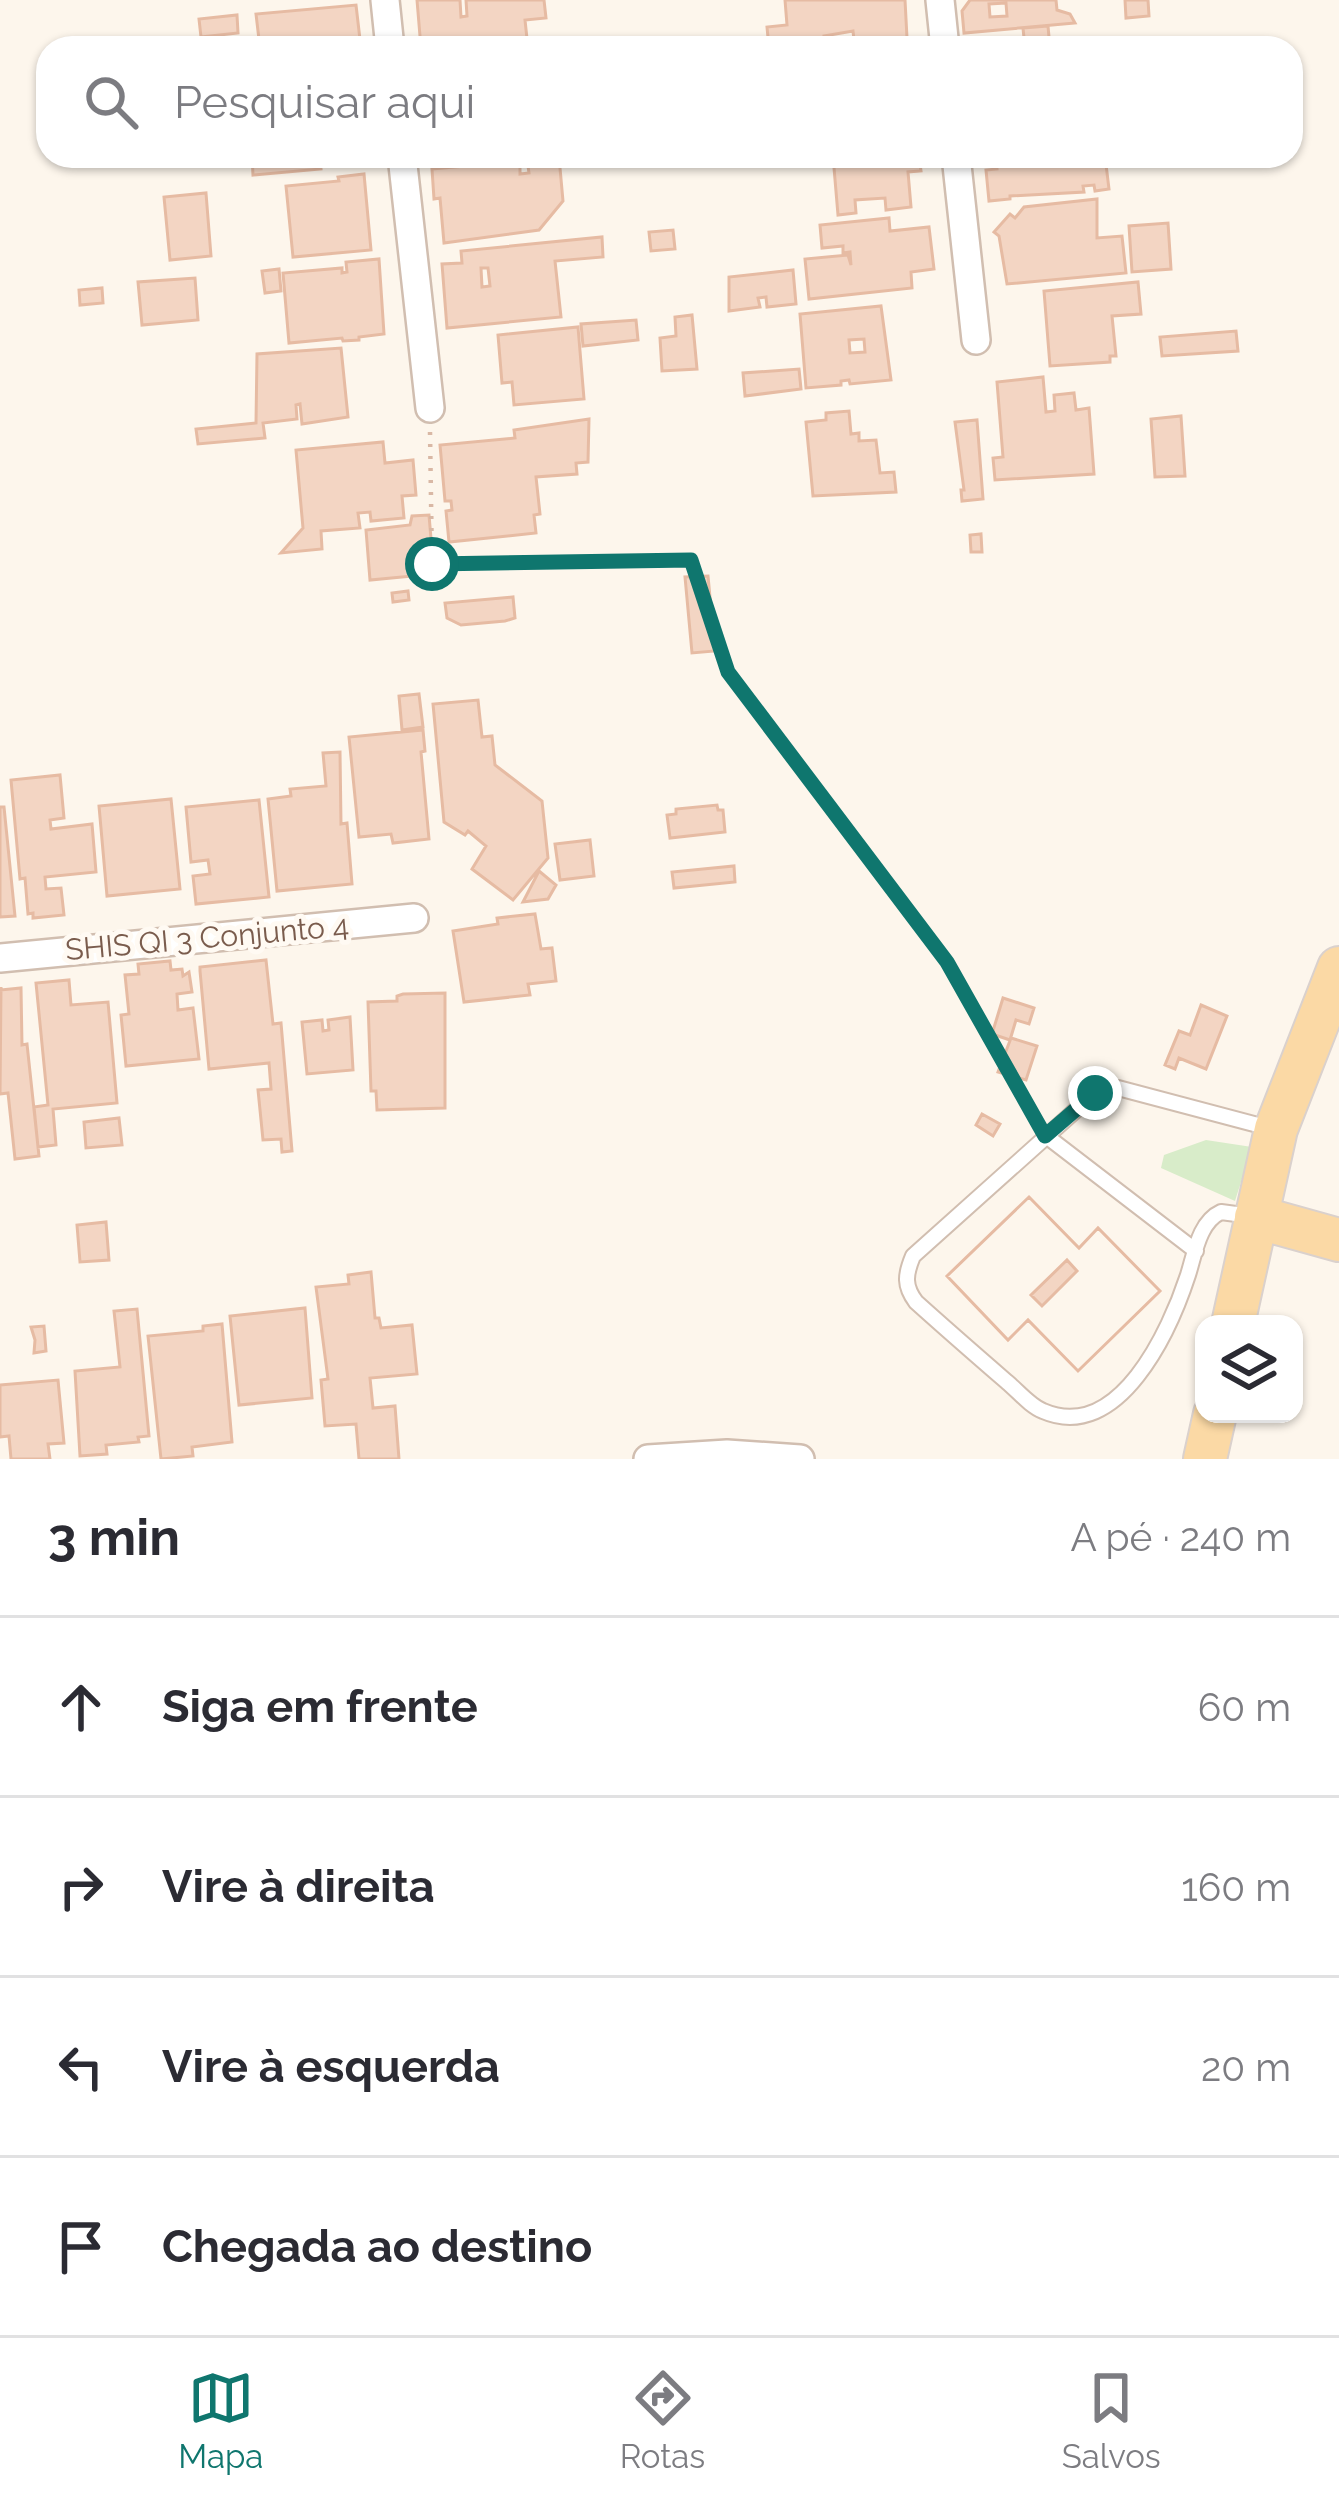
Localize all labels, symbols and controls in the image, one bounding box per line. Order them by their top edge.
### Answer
search box [36,36,1303,168]
icon: search [78,69,144,135]
text: Pesquisar aqui [174,76,475,129]
route start [405,537,459,591]
street label: SHIS QI 3 Conjunto 4 [64,908,350,967]
route end [1068,1066,1122,1120]
map controls [1195,1315,1303,1423]
button: layers [1195,1315,1303,1423]
text: 3 min [48,1507,180,1567]
text: A pé · 240 m [1070,1514,1291,1560]
icon: ahead [48,1674,114,1740]
text: Siga em frente [162,1680,478,1733]
text: 60 m [1198,1684,1291,1730]
icon: right [48,1854,114,1920]
text: Vire à direita [162,1860,435,1913]
text: 160 m [1181,1864,1291,1910]
icon: left [48,2034,114,2100]
text: Vire à esquerda [162,2040,500,2093]
text: 20 m [1201,2044,1291,2090]
icon: arrive [48,2214,114,2280]
text: Chegada ao destino [162,2220,592,2273]
tab: Mapa [178,2365,263,2476]
tab: Rotas [620,2365,705,2476]
tab: Salvos [1062,2365,1161,2476]

